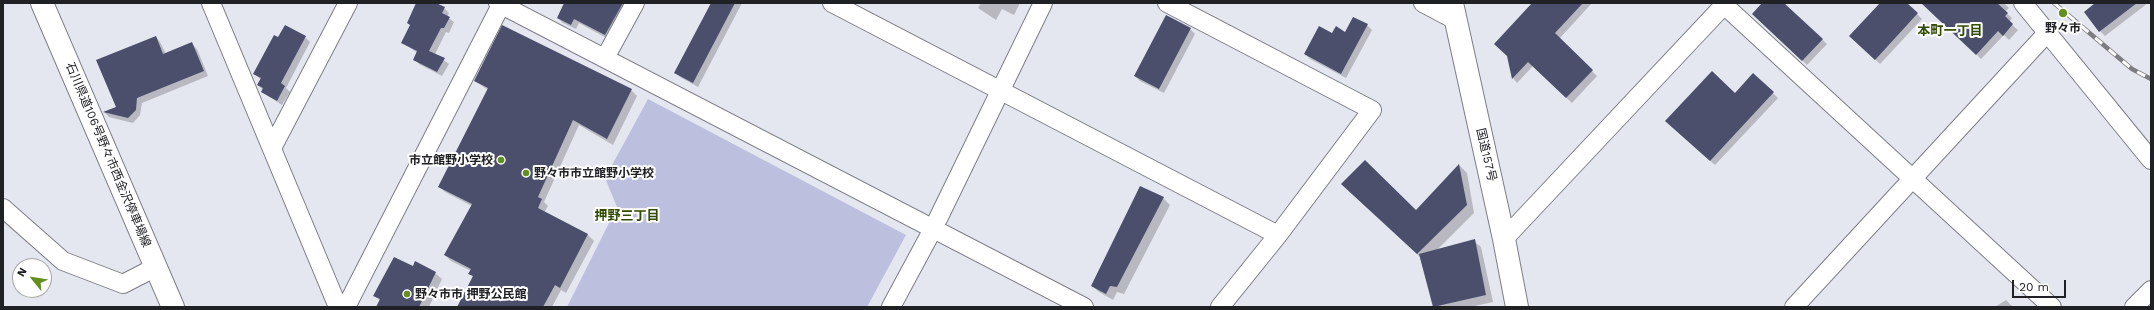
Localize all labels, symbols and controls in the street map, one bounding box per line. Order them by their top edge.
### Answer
marker: 野々市 [2057,7,2069,19]
place label: 野々市 [2045,21,2081,35]
district label: 本町一丁目 [1918,23,1982,39]
street label: 石川県道106号野々市西金沢停車場線 [62,60,154,250]
street label: 国道157号 [1473,127,1499,183]
place label: 市立館野小学校 [409,153,493,167]
marker: 市立館野小学校 [496,155,506,165]
place label: 野々市市立館野小学校 [534,166,654,180]
marker: 野々市市立館野小学校 [521,168,531,178]
district label: 押野三丁目 [595,208,659,224]
north arrow [12,258,52,298]
text: N [14,265,30,279]
scale bar [2014,272,2068,298]
text: 20 m [2019,280,2049,294]
place label: 野々市市 押野公民館 [415,287,526,301]
marker: 野々市市 押野公民館 [402,289,412,299]

